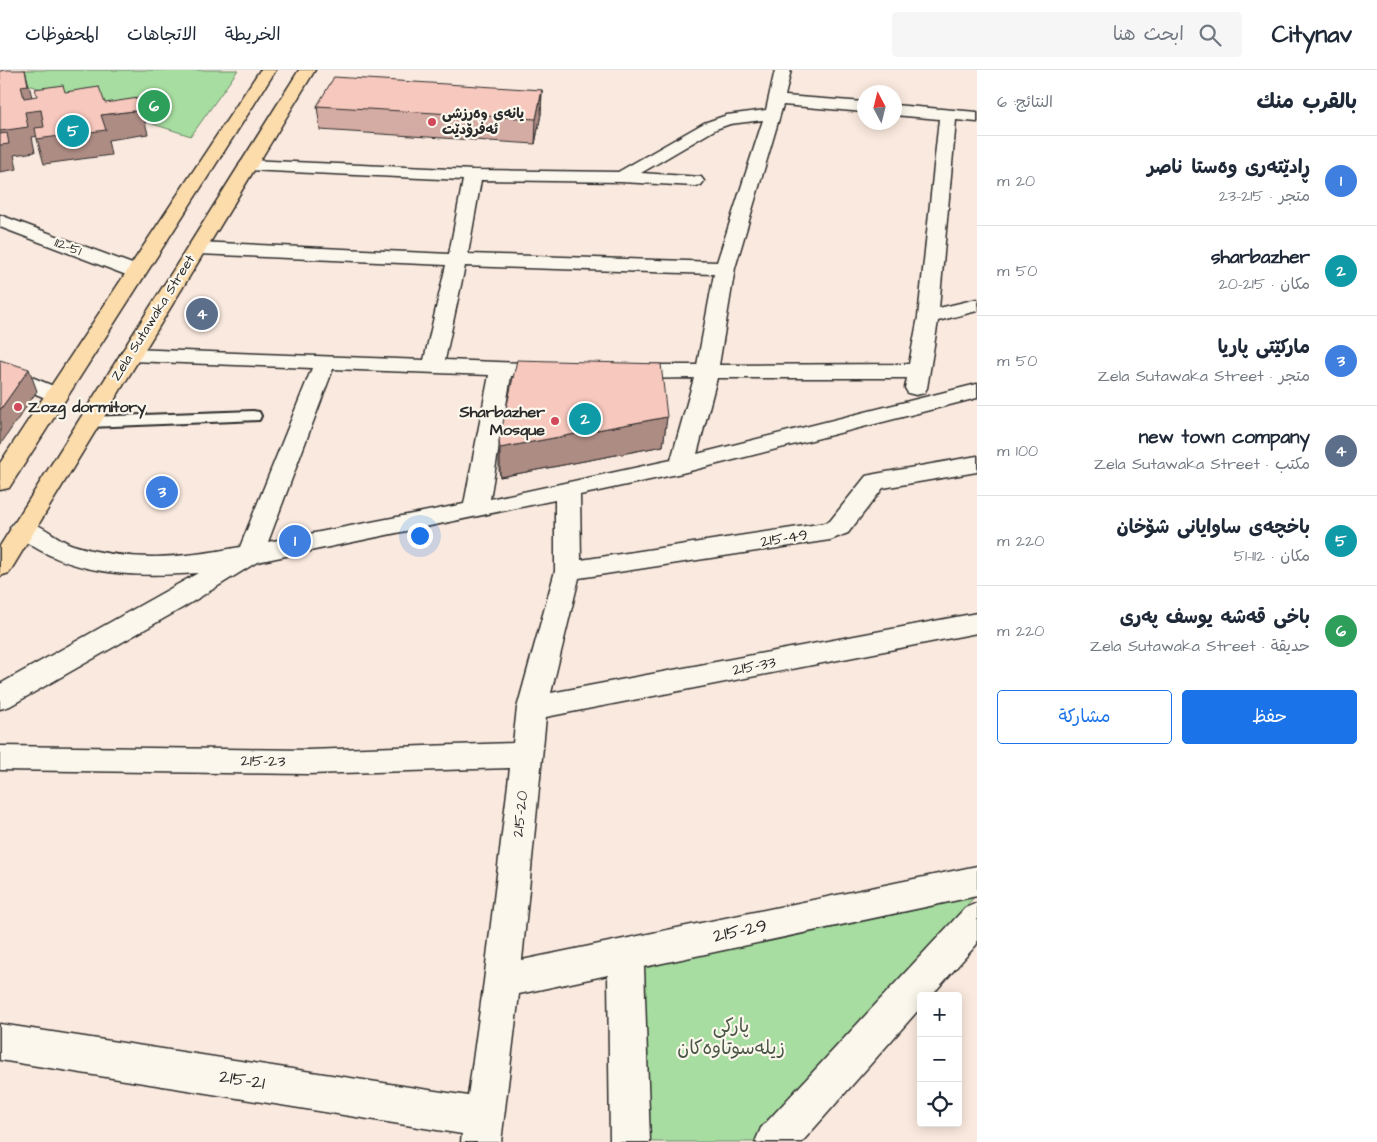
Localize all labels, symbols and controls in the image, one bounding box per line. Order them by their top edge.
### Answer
search box [892,12,1242,57]
text: Citynav [1272,18,1352,52]
text: ابحث هنا [1113,21,1184,48]
icon: search [1196,21,1224,49]
text: المحفوظات [25,22,99,47]
text: الاتجاهات [127,22,197,47]
text: الخريطة [225,22,281,47]
north arrow [857,85,902,130]
pin: 6 [138,87,170,125]
text: بالقرب منك [1256,87,1357,116]
text: النتائج: 6 [997,91,1053,113]
place label: یانەی وەرزشی ئەفرۆدێت [442,104,524,140]
pin: 5 [57,112,89,150]
marker: یانەی وەرزشی ئەفرۆدێت [426,116,438,128]
text: ڕادێتەری وەستا ناصر [1147,154,1310,181]
text: 20 m [997,170,1035,192]
text: 1 [1340,170,1342,192]
text: متجر · 215-23 [1219,185,1310,207]
street label: 112-51 [52,233,85,261]
text: sharbazher [1211,244,1310,271]
street label: Zela Sutawaka Street [106,251,200,385]
text: 50 m [997,260,1037,282]
text: 2 [1336,260,1346,282]
text: مكان · 215-20 [1218,273,1310,295]
pin: 4 [186,295,218,333]
text: مارکێتی پاریا [1218,334,1310,361]
text: 50 m [997,350,1037,372]
text: 3 [1337,350,1345,372]
text: متجر · Zela Sutawaka Street [1098,365,1310,387]
place label: Zozg dormitory [28,396,146,420]
pin: 2 [569,400,601,438]
marker: Zozg dormitory [12,401,24,413]
place label: Sharbazher Mosque [458,401,545,441]
marker: Sharbazher Mosque [549,415,561,427]
text: new town company [1139,424,1310,451]
text: 100 m [997,440,1038,462]
text: 4 [1336,440,1346,462]
text: مكتب · Zela Sutawaka Street [1094,453,1310,475]
pin: 3 [146,473,178,511]
text: باخچەی ساوایانی شۆخان [1116,514,1310,541]
pin: 1 [279,522,311,560]
your location [407,523,433,549]
street label: 215-49 [759,523,809,553]
text: 220 m [997,530,1044,552]
text: 5 [1335,530,1347,552]
text: مكان · 112-51 [1234,545,1310,567]
text: باخی قەشە یوسف پەری [1120,604,1310,631]
text: 220 m [997,620,1044,642]
text: 6 [1336,620,1346,642]
text: حديقة · Zela Sutawaka Street [1090,635,1310,657]
street label: 215-33 [730,651,778,681]
button: مشاركة [997,690,1172,744]
button: حفظ [1182,690,1357,744]
street label: 215-23 [240,750,286,772]
street label: 215-20 [507,790,533,838]
street label: 215-29 [711,912,769,950]
map controls [917,992,962,1127]
button: + [917,992,962,1037]
park label: پارکی زیلەسوتاوەکان [677,1013,785,1062]
button: − [917,1037,962,1082]
street label: 215-21 [217,1063,267,1097]
button: locate [917,1082,962,1127]

